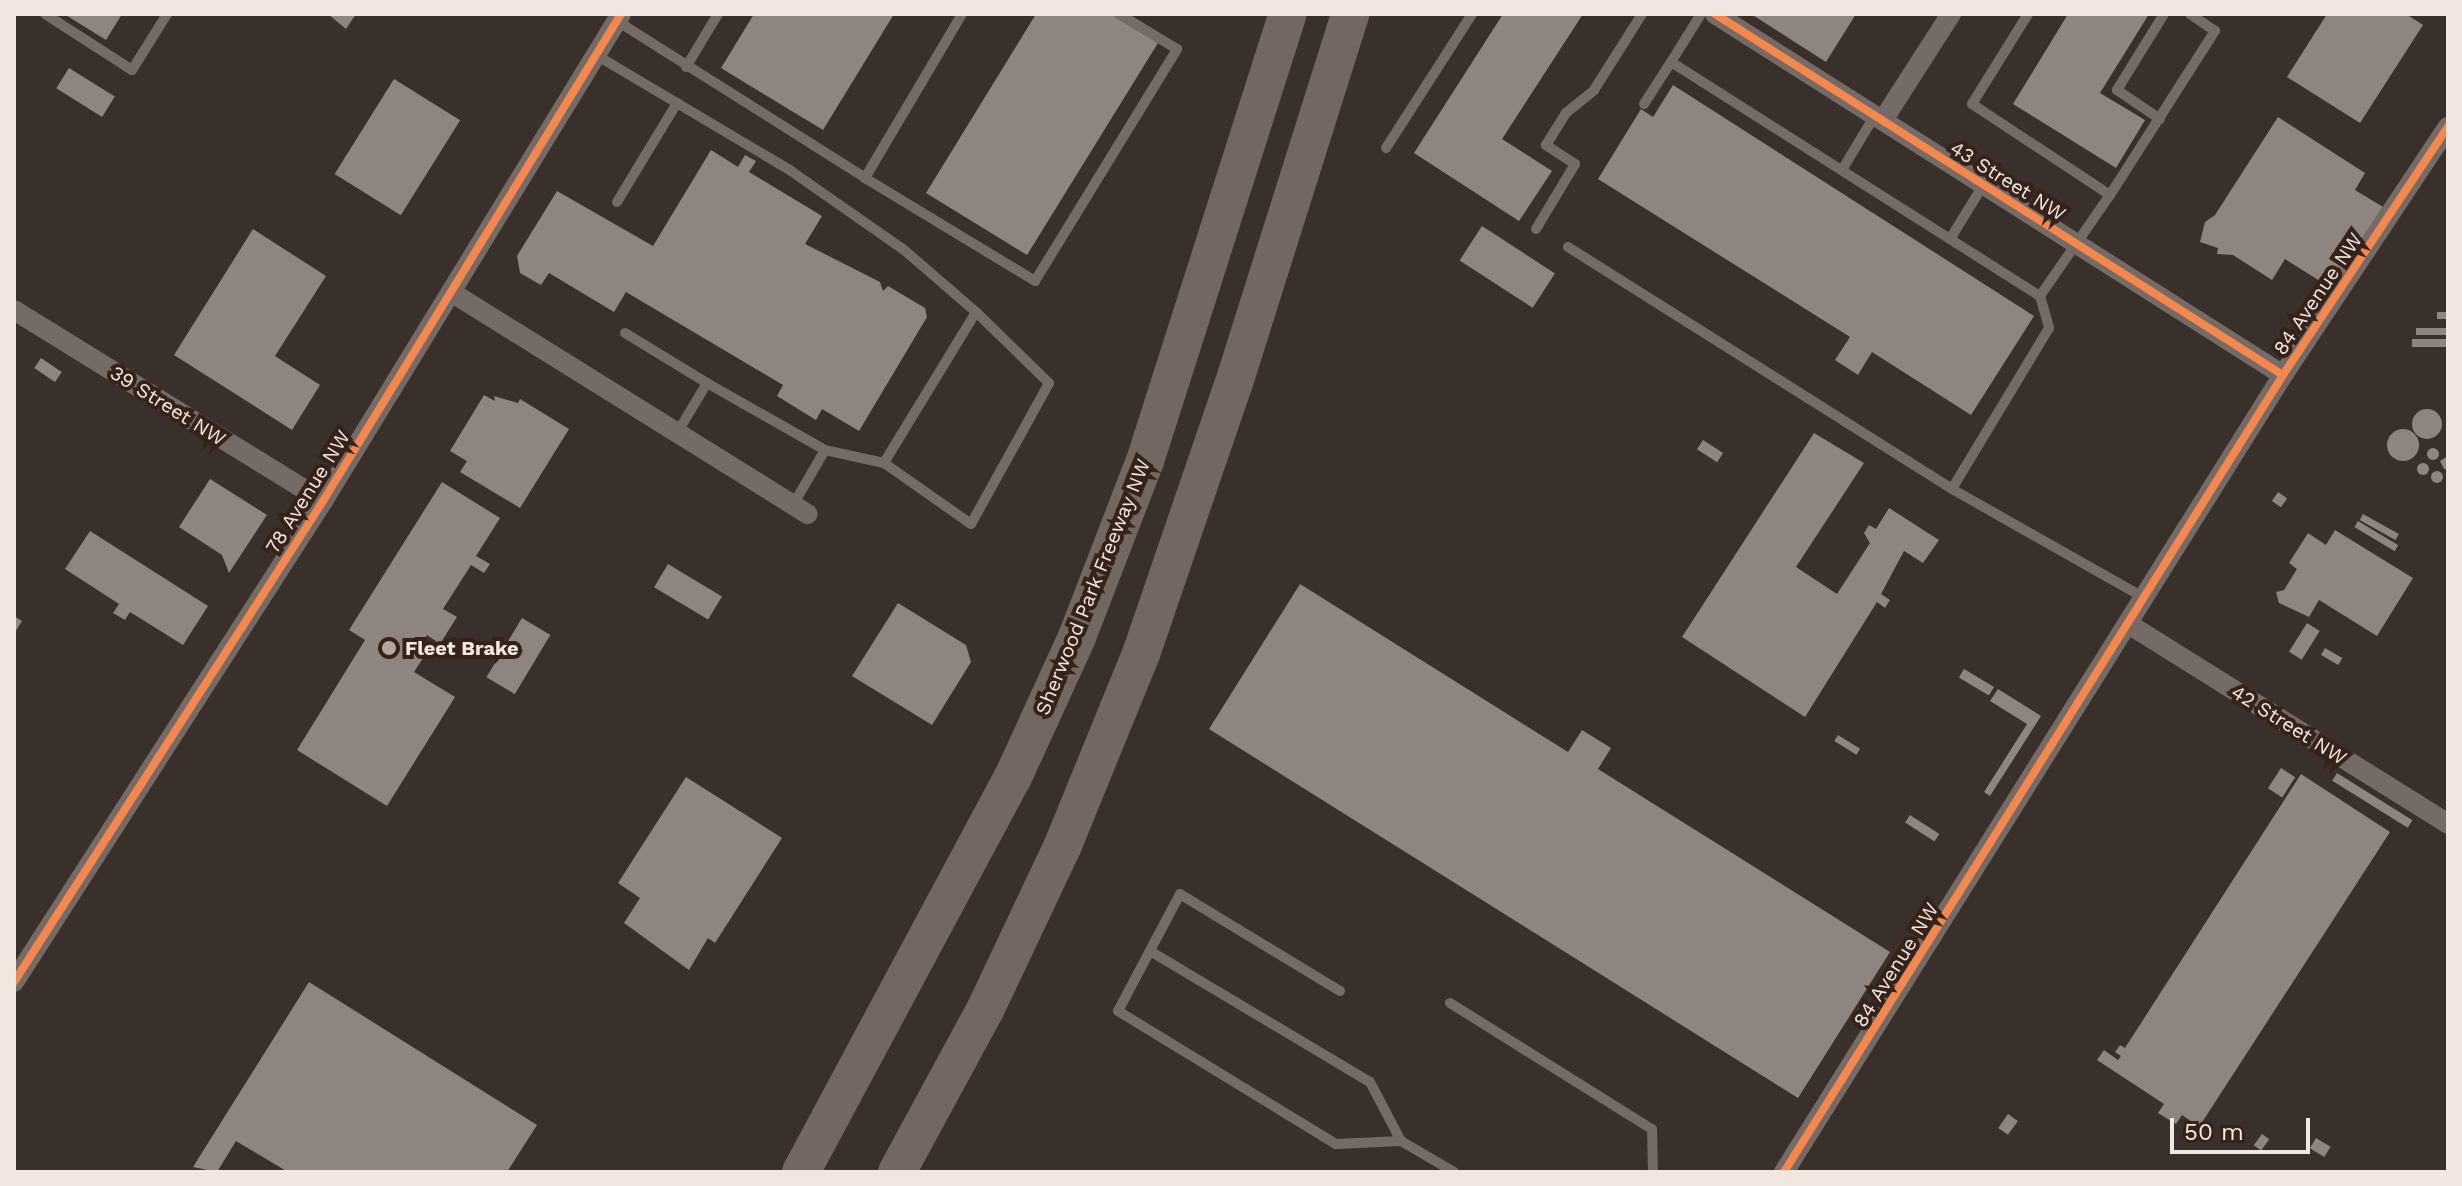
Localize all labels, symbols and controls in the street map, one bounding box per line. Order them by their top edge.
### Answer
street label: 43 Street NW [1946,136,2070,226]
street label: 84 Avenue NW [2268,228,2368,360]
street label: 39 Street NW [106,361,230,451]
street label: 78 Avenue NW [260,426,356,558]
street label: Sherwood Park Freeway NW [1030,455,1156,719]
place label: Fleet Brake [405,636,519,660]
marker: Fleet Brake [380,639,398,657]
street label: 42 Street NW [2227,680,2351,770]
street label: 84 Avenue NW [1848,898,1944,1032]
scale bar [2174,1102,2314,1152]
text: 50 m [2184,1118,2244,1146]

